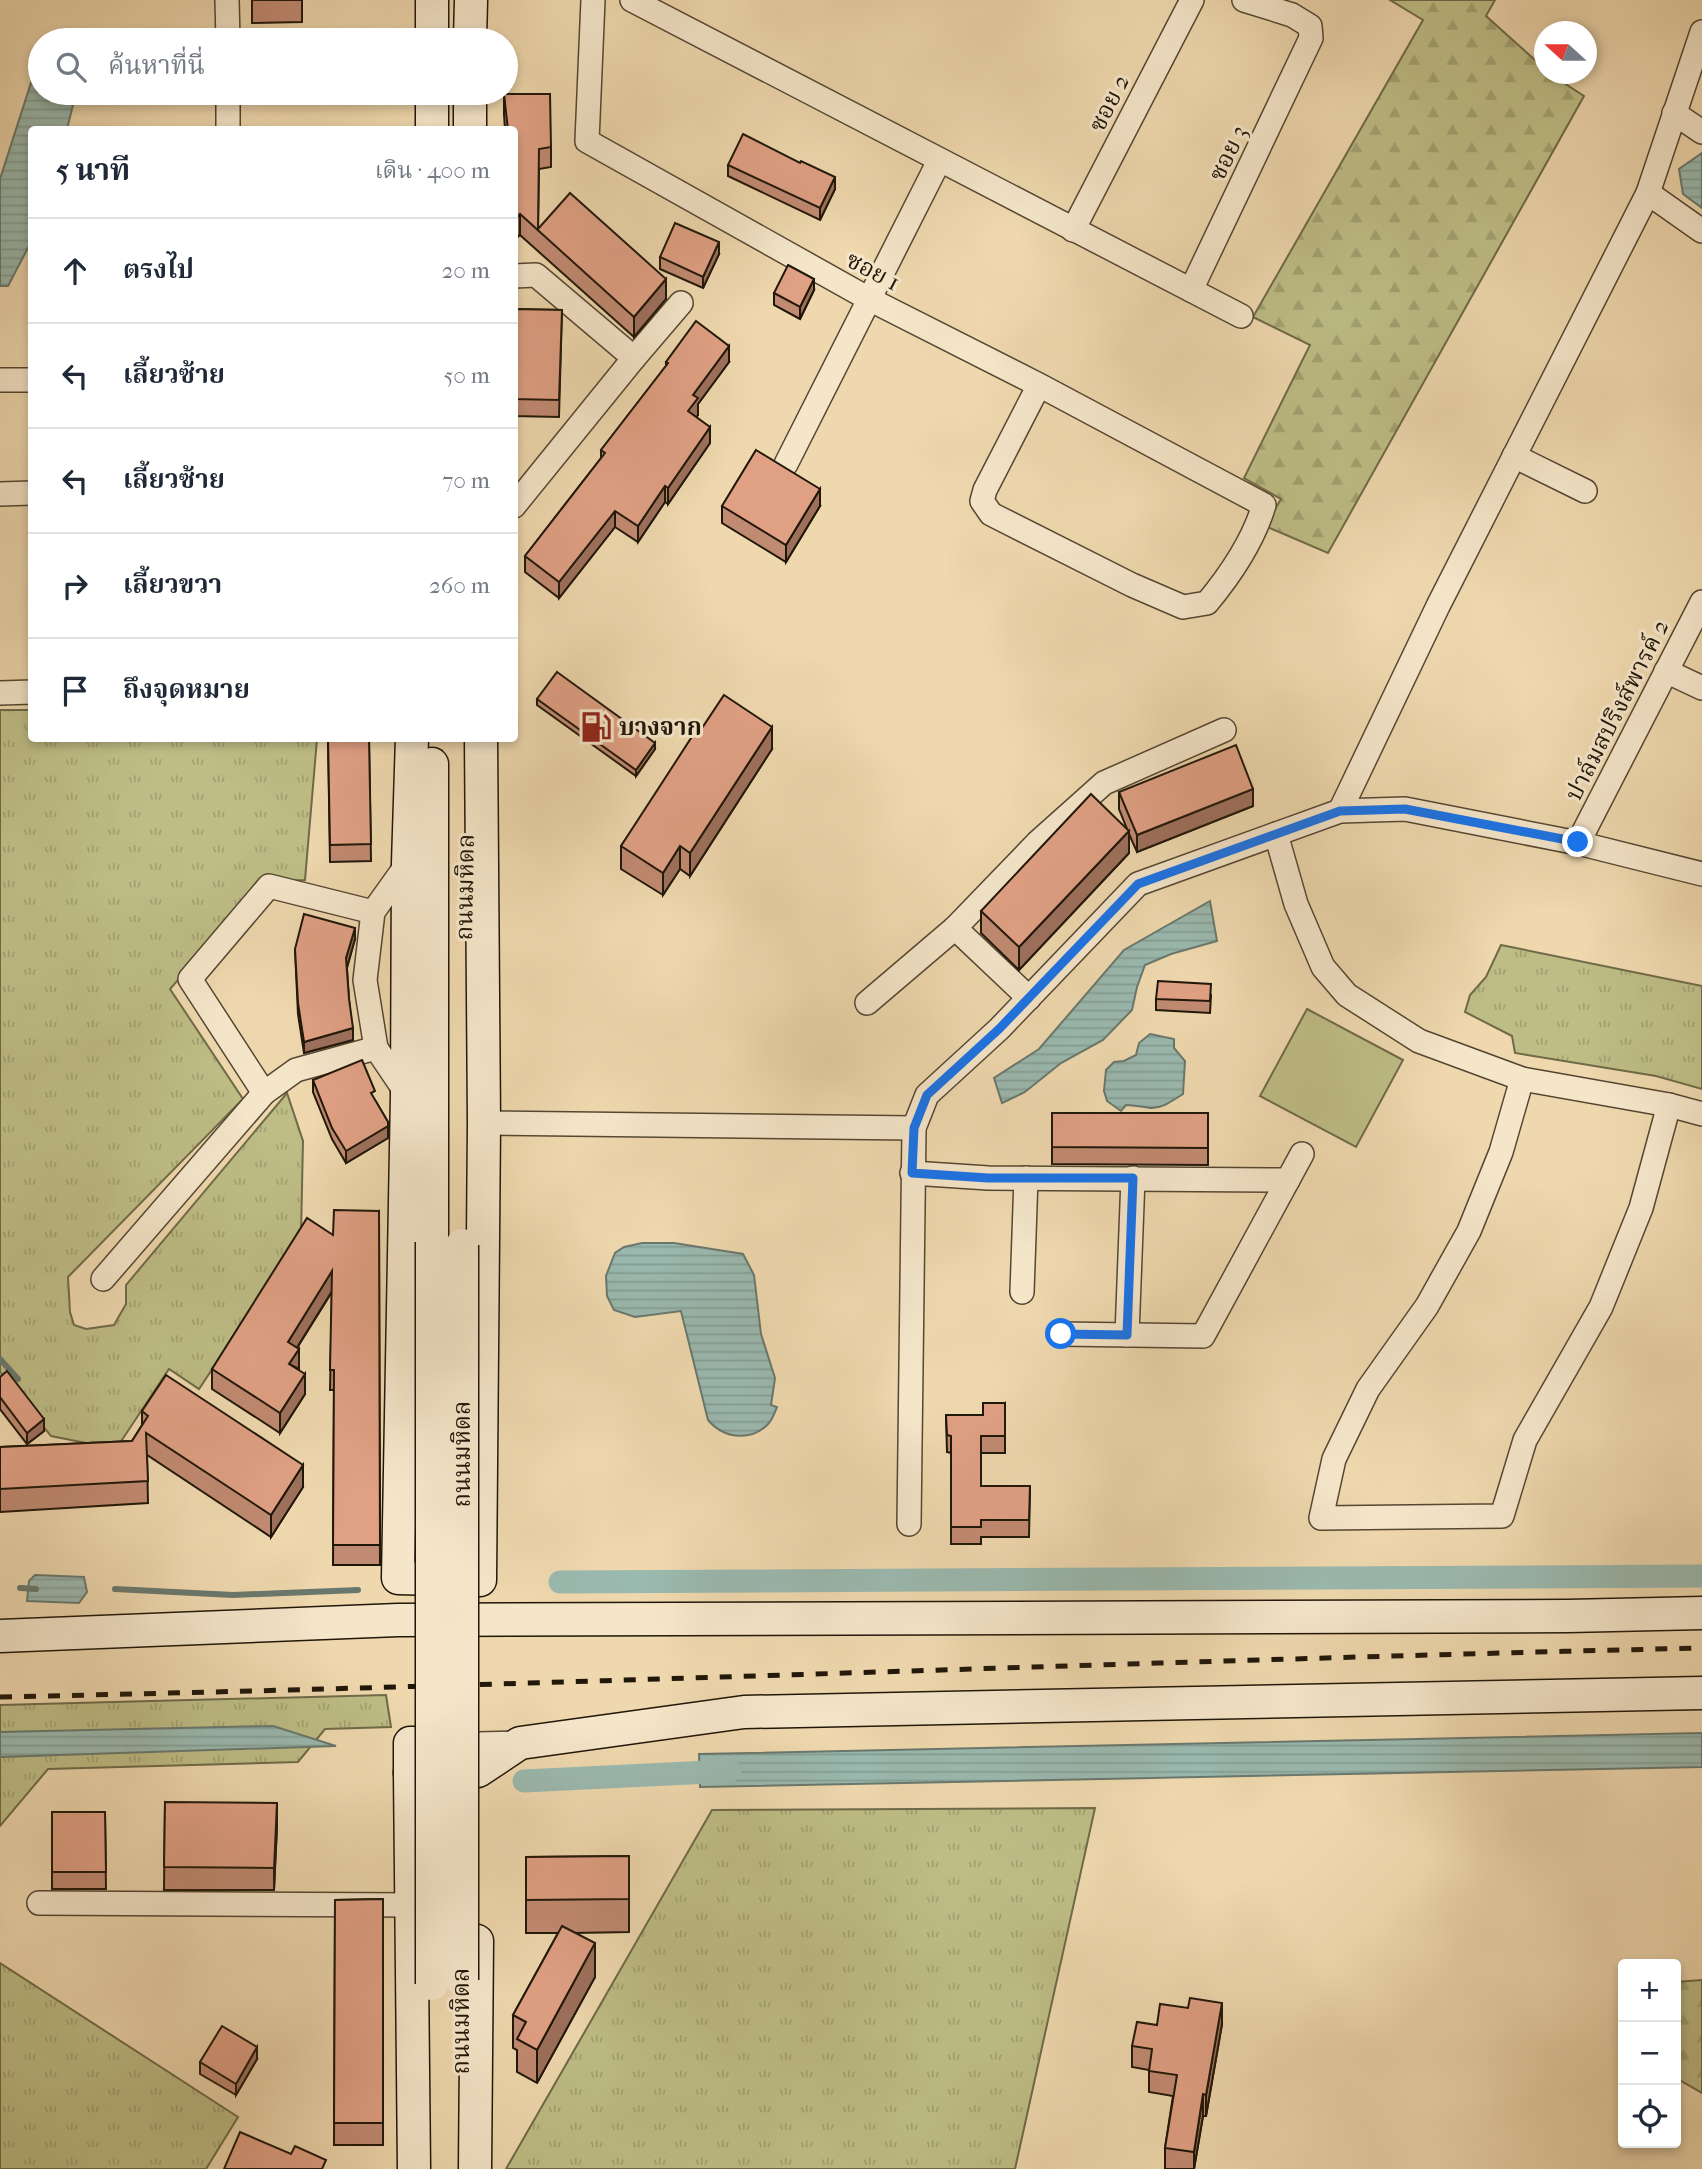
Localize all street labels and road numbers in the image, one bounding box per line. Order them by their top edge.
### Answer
street label: ซอย 2 [1083,70,1135,136]
street label: ซอย 3 [1203,121,1253,185]
street label: ซอย 1 [841,245,905,297]
street label: ปาล์มสปริงส์พารค์ 2 [1557,614,1675,805]
street label: ถนนมหิดล [450,833,480,941]
street label: ถนนมหิดล [448,1401,476,1507]
street label: ถนนมหิดล [447,1968,475,2074]

